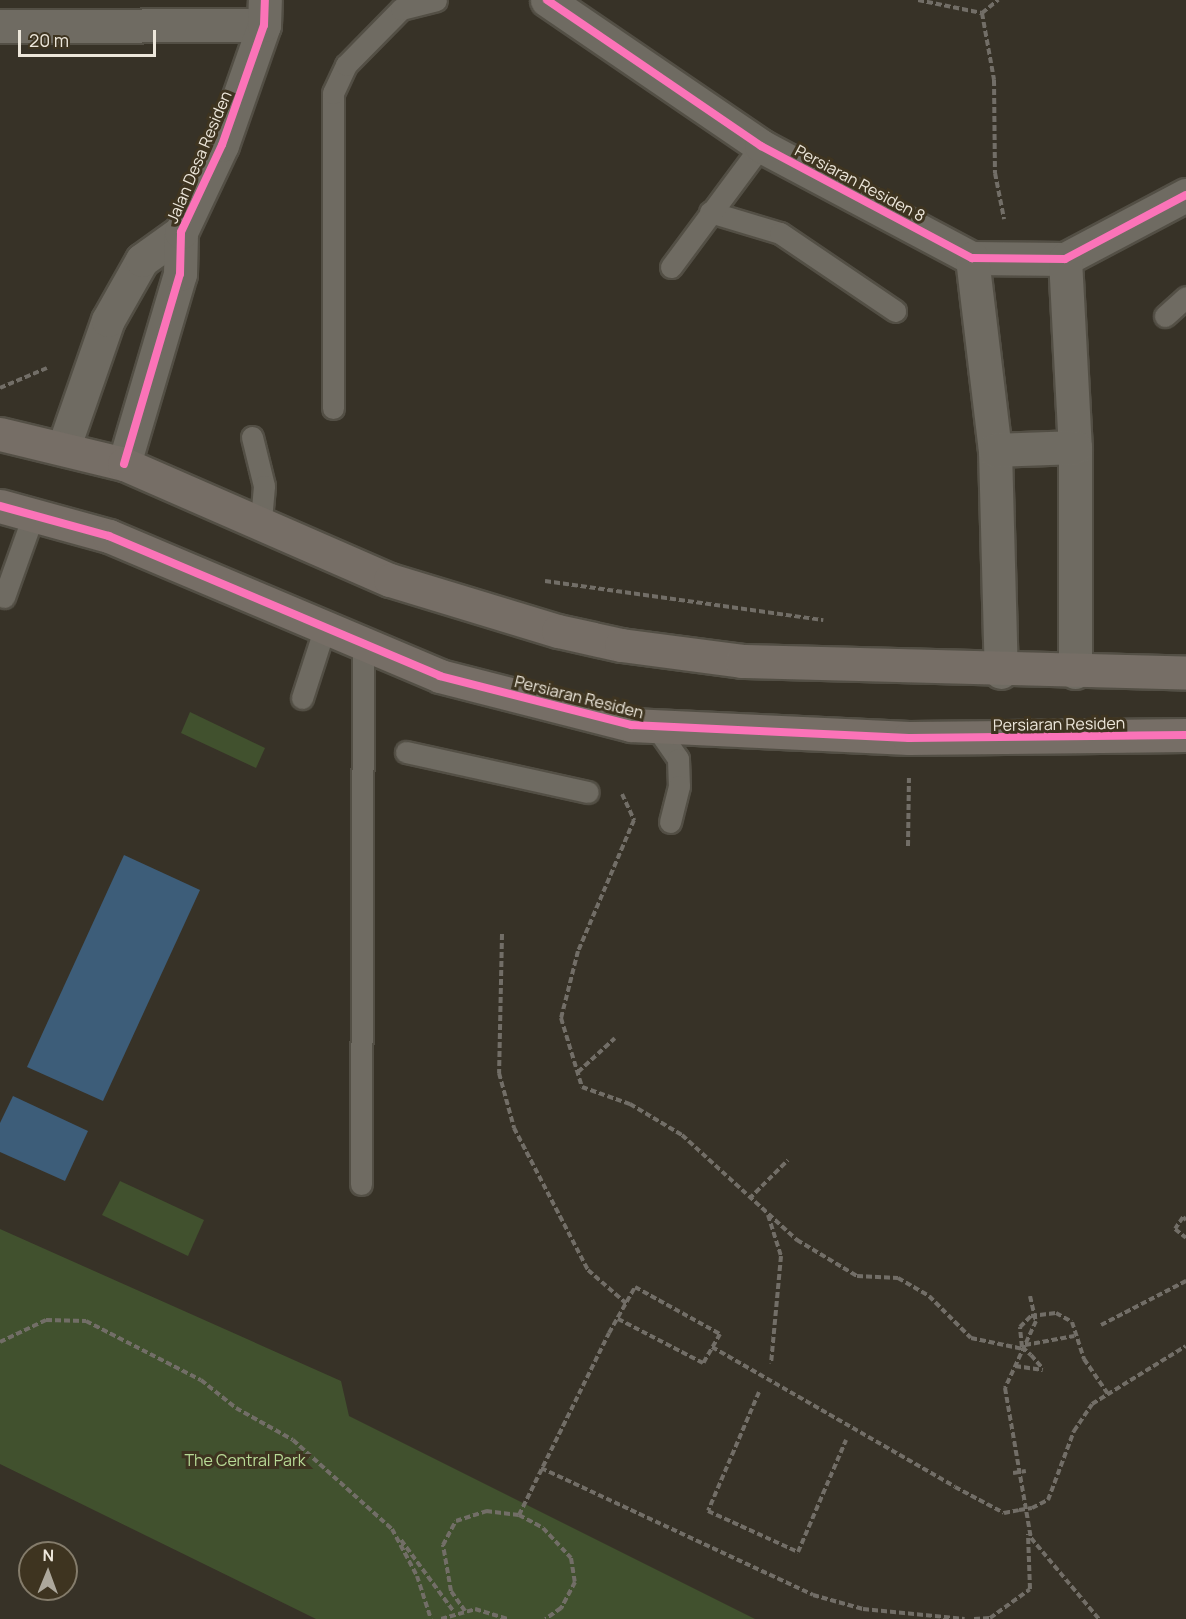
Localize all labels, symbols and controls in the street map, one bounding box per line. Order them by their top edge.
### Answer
scale bar [21,18,159,56]
text: 20 m [29,28,69,52]
street label: Jalan Desa Residen [162,88,236,226]
street label: Persiaran Residen 8 [792,141,928,225]
street label: Persiaran Residen [513,672,645,722]
street label: Persiaran Residen [993,713,1125,735]
park label: The Central Park [184,1450,306,1470]
north arrow [18,1541,78,1601]
text: N [42,1544,54,1566]

